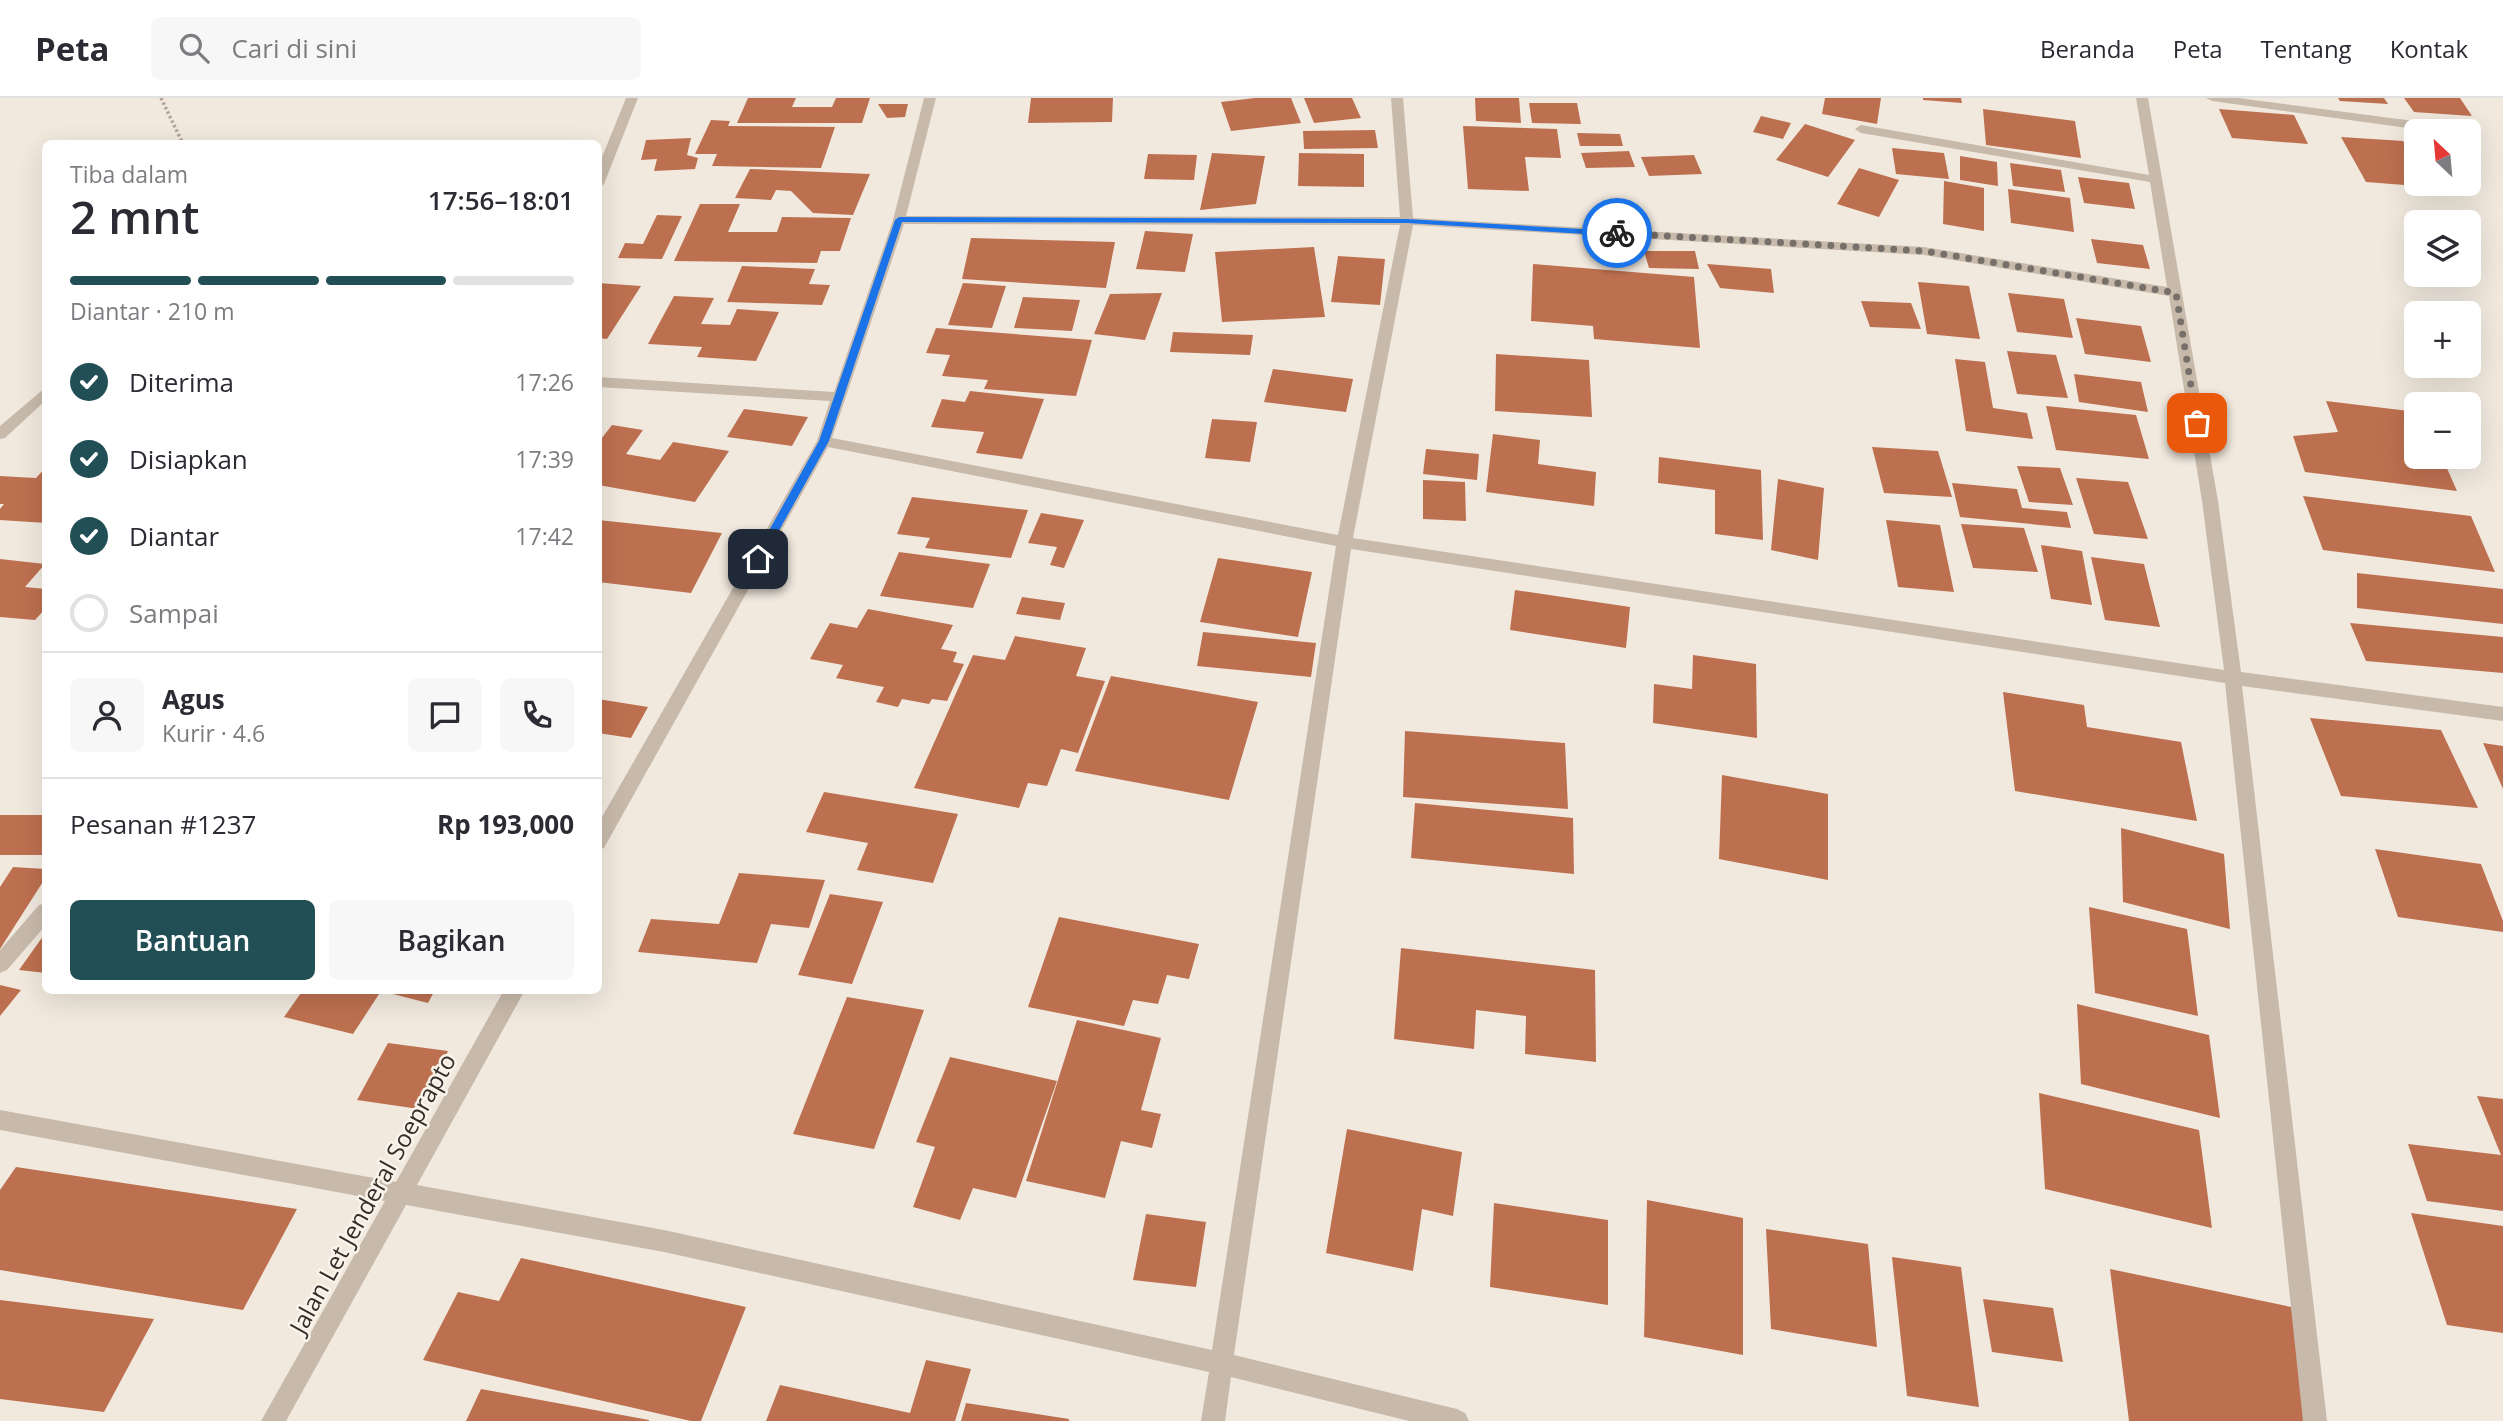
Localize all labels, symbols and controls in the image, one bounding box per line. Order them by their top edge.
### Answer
search box [151,17,641,80]
text: Peta [35,26,109,71]
icon: search [175,29,213,67]
text: Cari di sini [231,30,357,66]
text: Beranda [2040,32,2135,65]
text: Peta [2173,32,2223,65]
text: Tentang [2261,32,2352,65]
text: Kontak [2390,32,2468,65]
north arrow [2404,119,2482,196]
map controls [2404,119,2481,469]
text: Tiba dalam [70,158,188,190]
text: 17:56–18:01 [428,182,574,218]
text: 2 mnt [70,185,200,247]
courier [1582,198,1652,268]
button: layers [2404,210,2481,287]
icon: bike [1598,214,1636,252]
text: Diantar · 210 m [70,295,234,327]
button: + [2404,301,2481,378]
icon: check [70,363,108,401]
text: Diterima [129,364,234,400]
text: 17:26 [515,366,574,398]
button: − [2404,392,2481,469]
pin [2167,393,2227,453]
icon: bag [2178,404,2216,442]
icon: check [70,440,108,478]
text: Disiapkan [129,441,248,477]
text: 17:39 [515,443,574,475]
icon: check [70,517,108,555]
text: Diantar [129,518,219,554]
text: 17:42 [515,520,574,552]
pin [728,529,788,589]
icon: home [739,540,777,578]
text: Sampai [129,595,219,631]
button: person [70,678,144,752]
button: chat [408,678,482,752]
button: phone [500,678,574,752]
text: Agus [162,681,225,717]
text: Kurir · 4.6 [162,717,265,749]
text: Pesanan #1237 [70,806,256,842]
text: Rp 193,000 [437,806,574,842]
button: Bantuan [70,900,315,980]
button: Bagikan [329,900,574,980]
street label: Jalan Let Jenderal Soeprapto [280,1047,463,1341]

